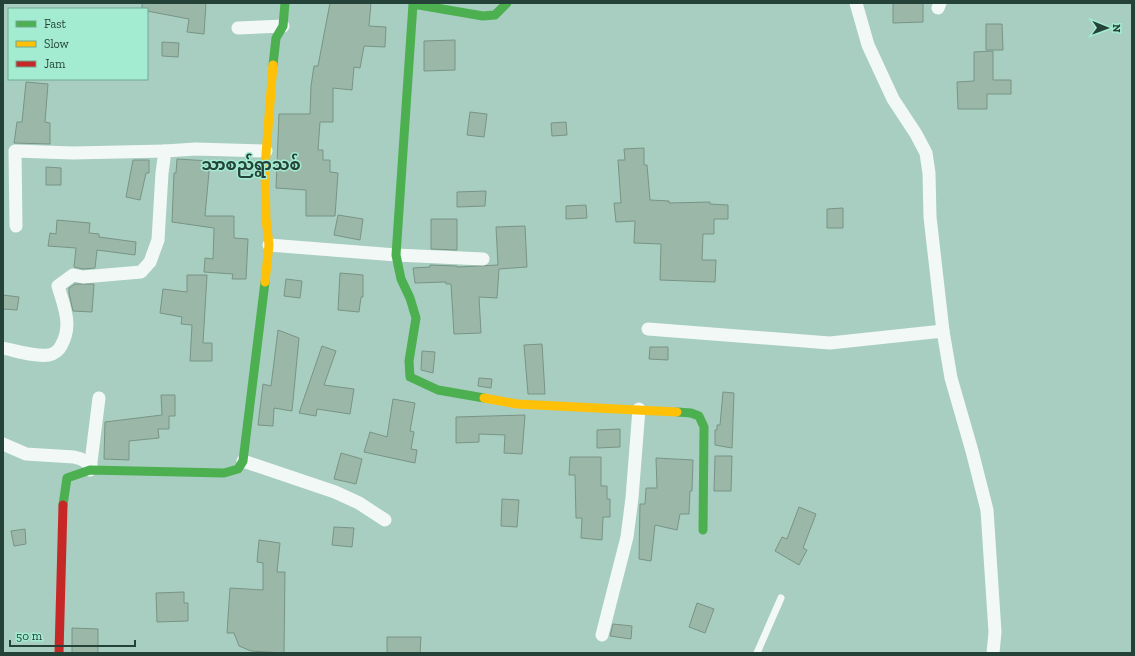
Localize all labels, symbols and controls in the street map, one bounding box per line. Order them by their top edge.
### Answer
legend [8,8,148,80]
north arrow [1087,8,1127,48]
text: Fast [44,17,67,31]
text: N [1110,24,1123,33]
text: Slow [44,37,70,51]
text: Jam [44,57,66,71]
district label: သာစည်ရွာသစ် [201,153,301,178]
scale bar [10,622,135,648]
text: 50 m [16,629,43,643]

